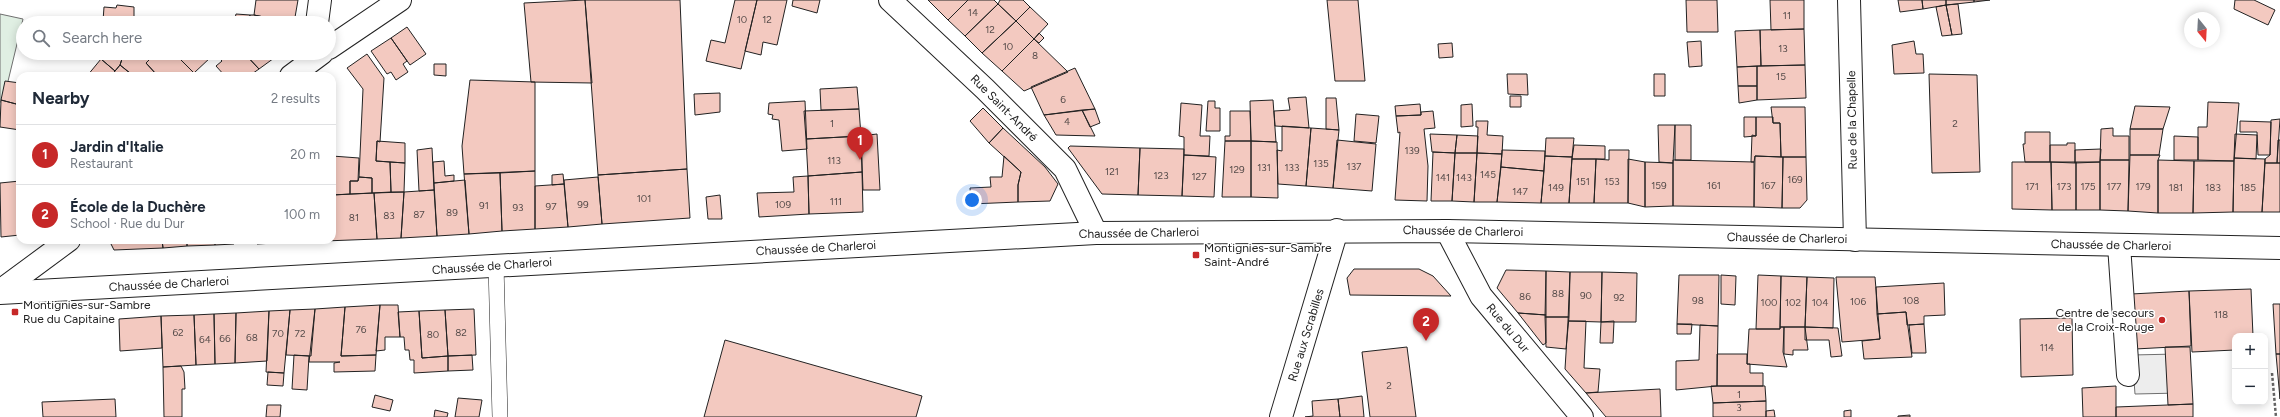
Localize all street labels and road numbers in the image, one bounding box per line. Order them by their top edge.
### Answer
street label: Rue de la Chapelle [1844,70,1860,170]
street label: Rue Saint-André [968,72,1041,145]
street label: Chaussée de Charleroi [1403,223,1523,239]
street label: Chaussée de Charleroi [1079,225,1199,241]
street label: Chaussée de Charleroi [1727,230,1847,246]
street label: Chaussée de Charleroi [2051,237,2171,253]
street label: Chaussée de Charleroi [755,238,877,258]
street label: Chaussée de Charleroi [431,255,553,277]
street label: Chaussée de Charleroi [108,274,230,294]
street label: Rue aux Scrabilles [1285,286,1327,383]
street label: Rue du Dur [1484,301,1532,355]

